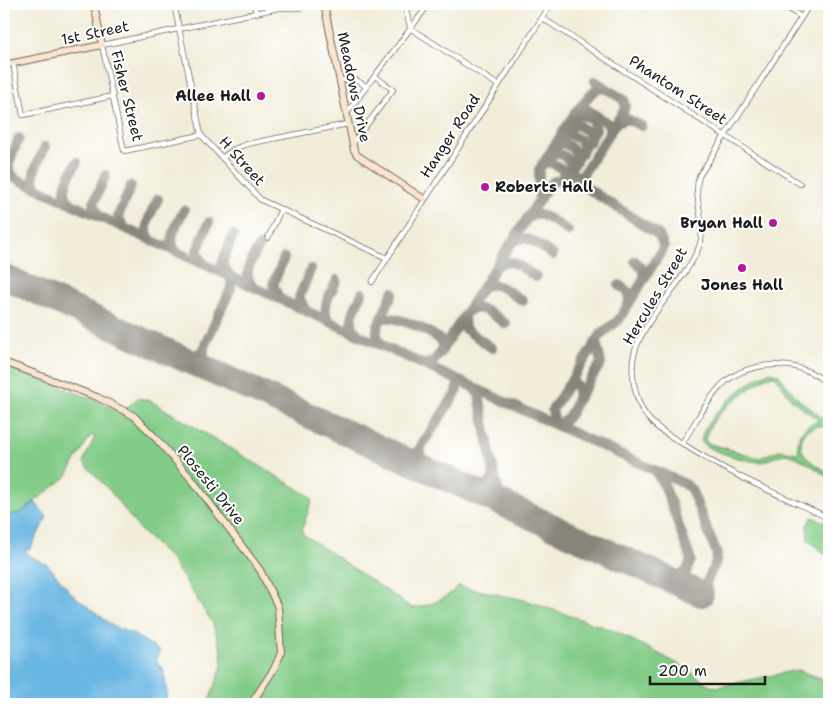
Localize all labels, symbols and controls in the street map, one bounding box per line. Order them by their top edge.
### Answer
street label: 1st Street [59,16,131,50]
street label: Meadows Drive [333,30,375,144]
street label: Fisher Street [106,48,148,144]
street label: Phantom Street [625,51,731,129]
place label: Allee Hall [175,86,251,106]
marker: Allee Hall [255,90,267,102]
street label: Hanger Road [415,90,485,182]
street label: H Street [214,132,270,190]
place label: Roberts Hall [495,177,593,197]
marker: Roberts Hall [479,181,491,193]
place label: Bryan Hall [680,213,763,233]
marker: Bryan Hall [767,217,779,229]
street label: Hercules Street [618,244,692,348]
marker: Jones Hall [736,262,748,274]
place label: Jones Hall [701,275,783,295]
street label: Plosesti Drive [173,441,249,529]
scale bar [650,653,766,685]
text: 200 m [658,661,707,681]

